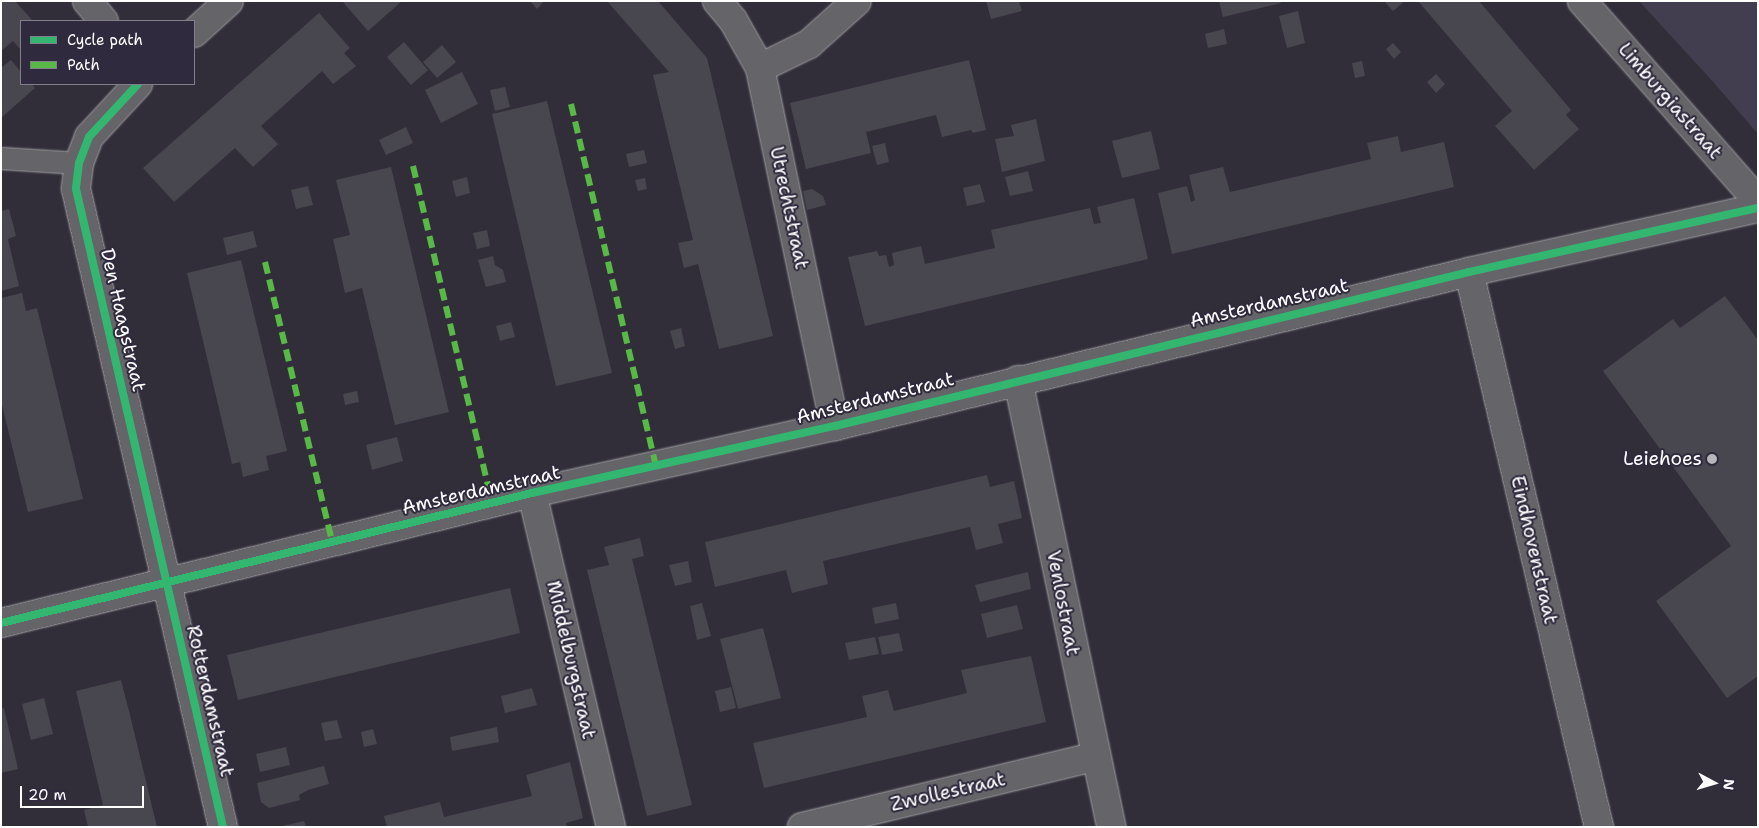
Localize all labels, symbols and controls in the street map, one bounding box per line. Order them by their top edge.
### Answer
legend [20,20,195,85]
text: Cycle path [67,30,143,50]
street label: Limburgiastraat [1613,38,1727,164]
text: Path [67,55,100,75]
street label: Utrechtstraat [765,145,813,271]
street label: Den Haagstraat [95,246,151,394]
street label: Amsterdamstraat [1188,274,1350,332]
street label: Amsterdamstraat [794,367,956,429]
place label: Leiehoes [1623,448,1702,470]
marker: Leiehoes [1706,453,1718,465]
street label: Amsterdamstraat [400,461,562,519]
street label: Eindhovenstraat [1506,474,1562,626]
street label: Venlostraat [1042,548,1084,658]
street label: Middelburgstraat [542,579,600,741]
street label: Rotterdamstraat [181,623,239,779]
north arrow [1689,758,1739,808]
street label: Zwollestraat [888,768,1008,816]
scale bar [22,776,146,808]
text: N [1719,778,1738,791]
text: 20 m [28,785,67,805]

